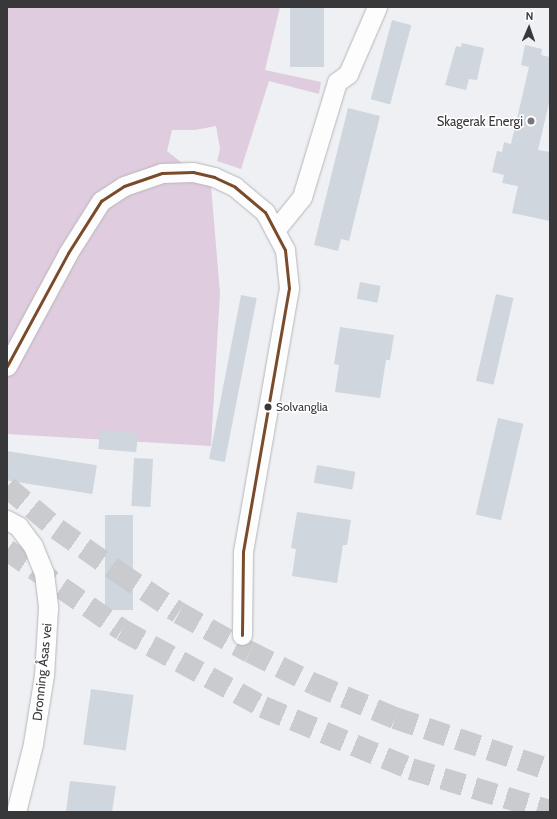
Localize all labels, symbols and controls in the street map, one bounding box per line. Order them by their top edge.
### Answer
north arrow [509,8,549,48]
text: N [525,9,534,23]
place label: Skagerak Energi [437,113,523,129]
marker: Skagerak Energi [526,116,536,126]
place label: Solvanglia [276,400,328,414]
marker: Solvanglia [263,402,273,412]
street label: Dronning Åsas vei [29,622,55,722]

